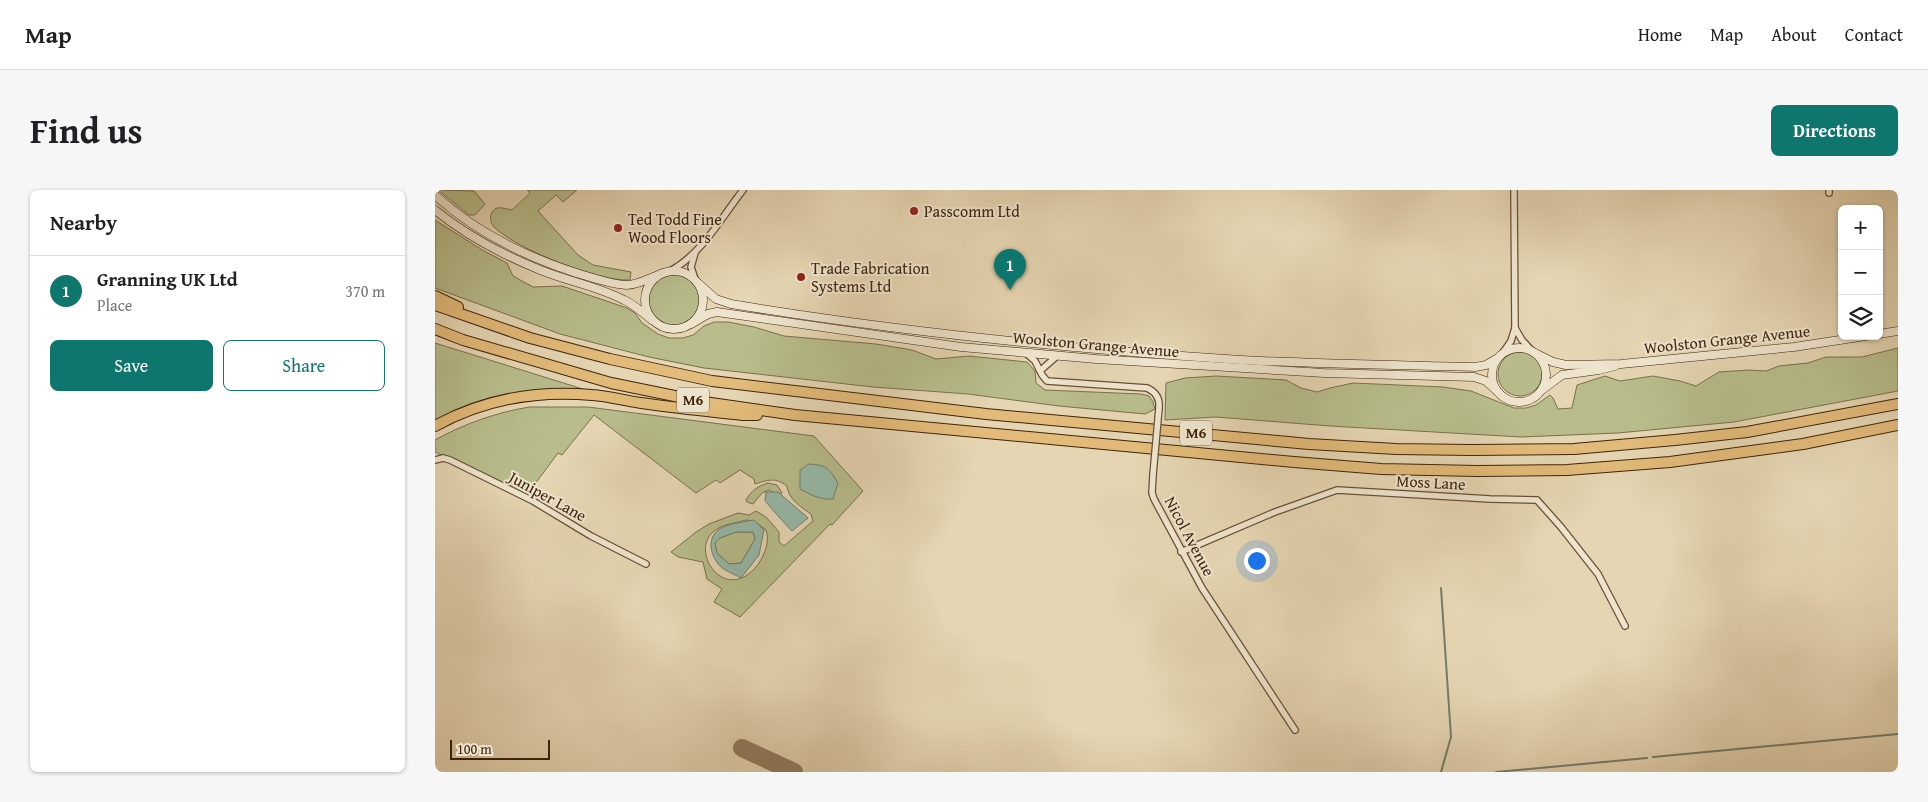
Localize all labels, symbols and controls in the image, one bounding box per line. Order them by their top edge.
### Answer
text: Map [25,17,72,52]
text: Home [1638,21,1682,48]
text: Map [1710,21,1743,48]
text: About [1771,21,1817,48]
text: Contact [1845,21,1903,48]
text: Find us [30,105,143,156]
button: Directions [1771,105,1898,156]
place label: Passcomm Ltd [924,199,1020,223]
marker: Passcomm Ltd [908,205,920,217]
map controls [1838,205,1883,340]
button: + [1838,205,1883,250]
text: Nearby [50,207,117,238]
place label: Ted Todd Fine Wood Floors [628,207,722,249]
marker: Ted Todd Fine Wood Floors [612,222,624,234]
pin: 1 [994,249,1026,290]
button: − [1838,250,1883,295]
place label: Trade Fabrication Systems Ltd [811,256,930,298]
text: Granning UK Ltd [97,265,238,293]
marker: Trade Fabrication Systems Ltd [795,271,807,283]
text: 1 [62,279,70,303]
text: 370 m [345,279,385,303]
text: Place [97,293,132,317]
button: layers [1838,295,1883,340]
street label: Woolston Grange Avenue [1643,318,1811,360]
street label: Woolston Grange Avenue [1012,325,1180,363]
button: Save [50,340,213,391]
button: Share [223,340,385,391]
road number: M6 [677,388,709,412]
road number: M6 [1180,420,1212,446]
street label: Juniper Lane [503,464,591,527]
street label: Moss Lane [1396,468,1466,496]
street label: Nicol Avenue [1159,492,1221,580]
your location [1244,548,1270,574]
scale bar [450,737,550,760]
text: 100 m [457,739,492,759]

